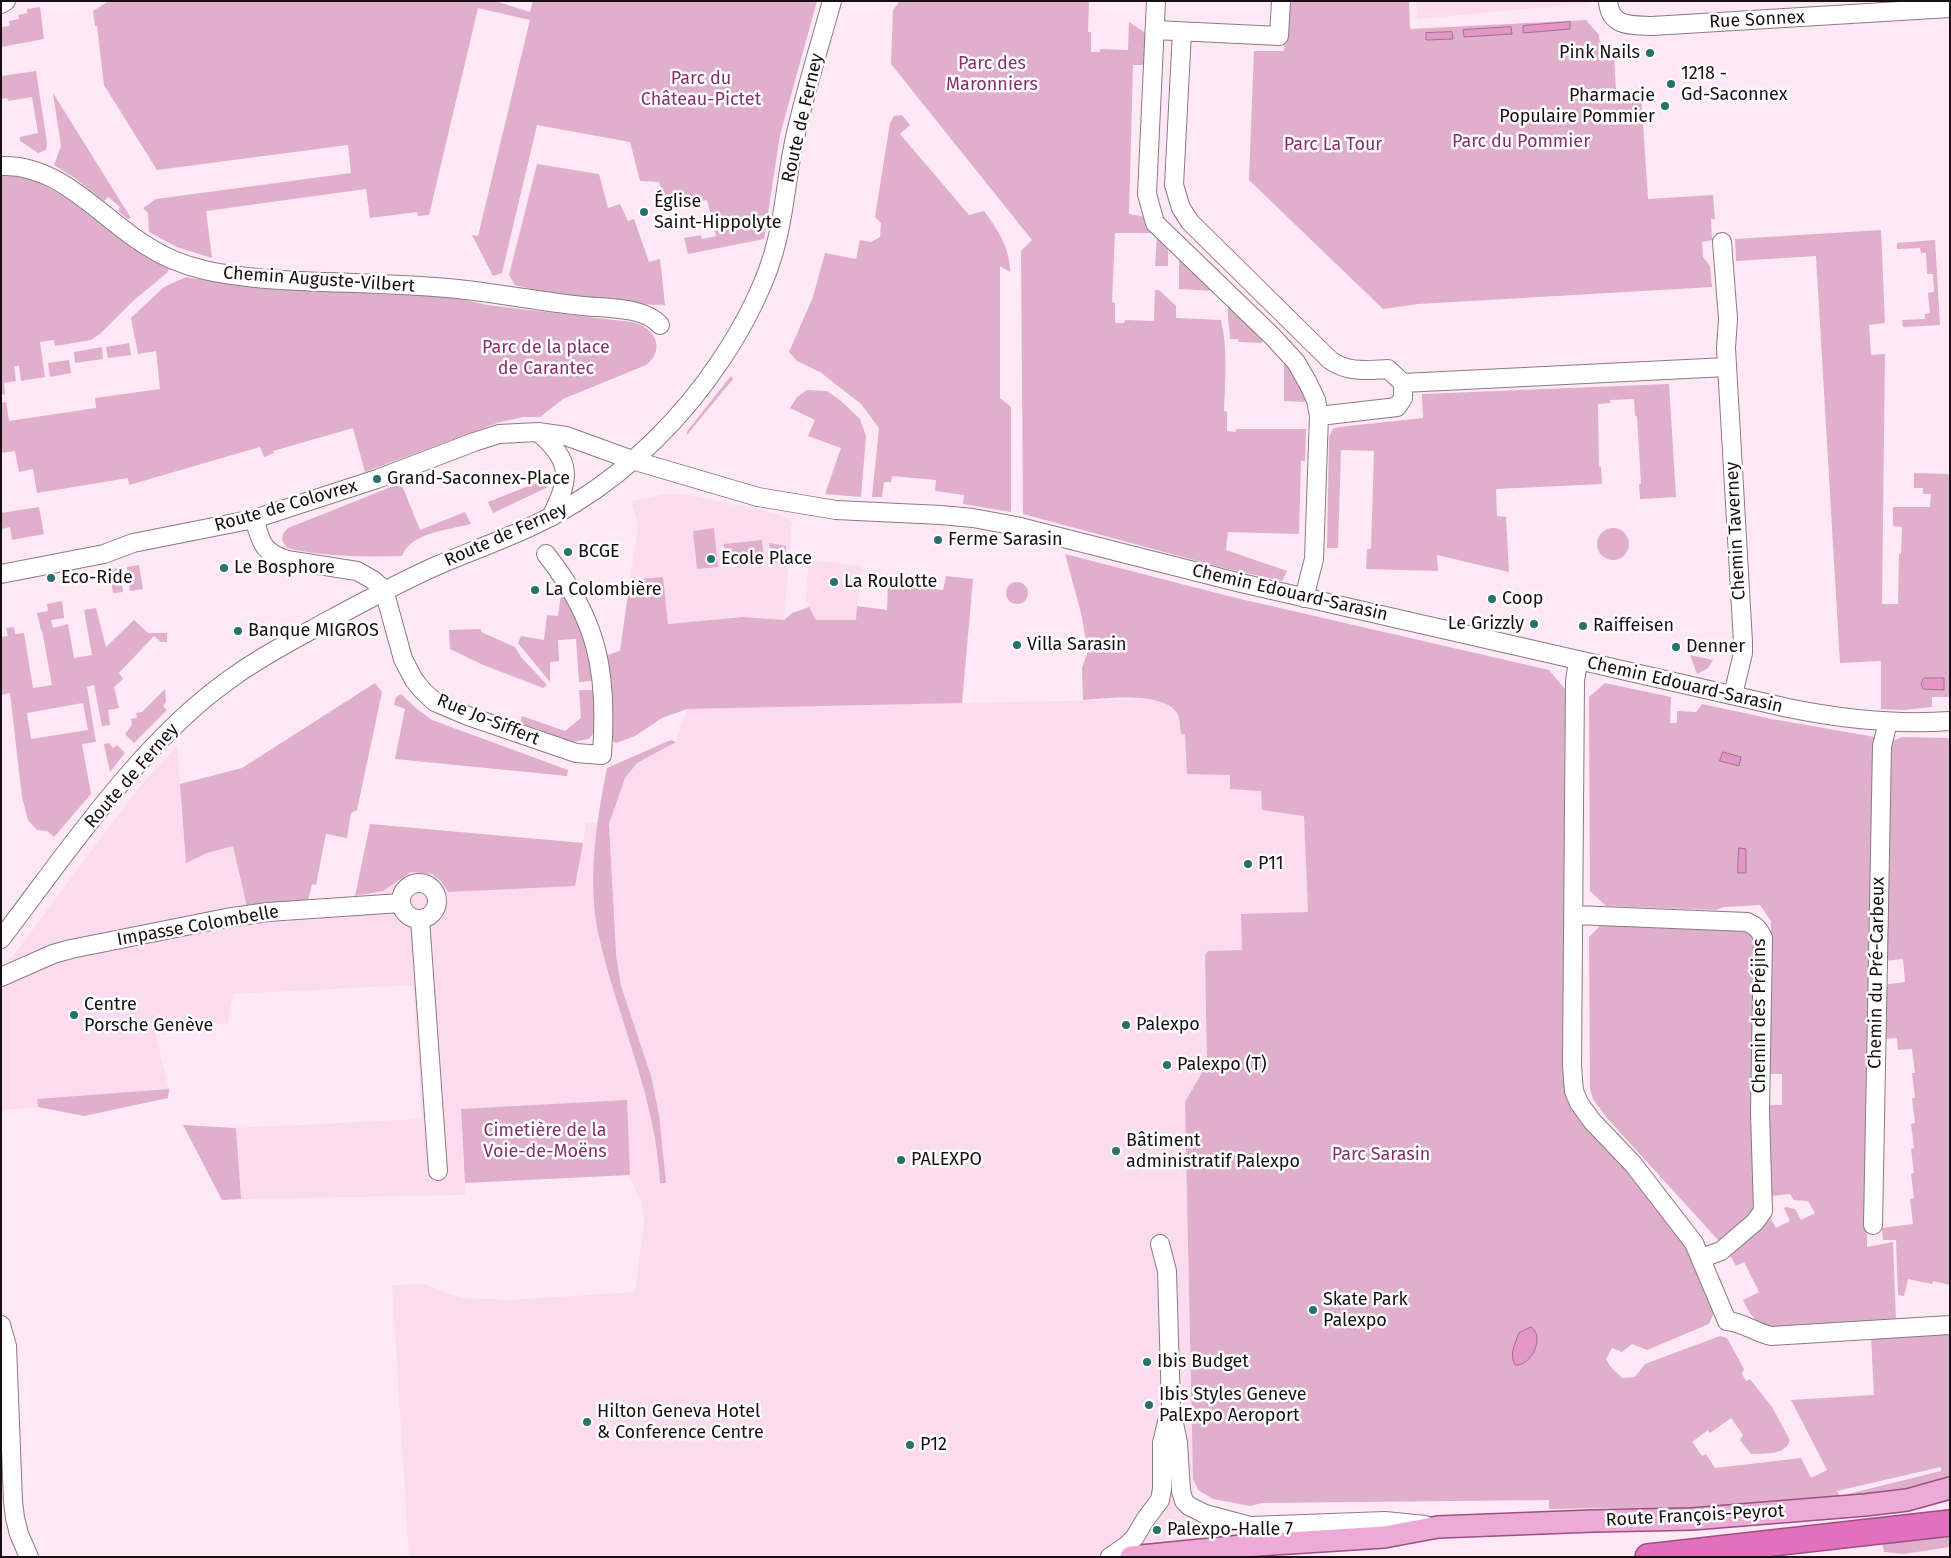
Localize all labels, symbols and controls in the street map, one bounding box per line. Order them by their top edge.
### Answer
street label: Rue Sonnex [1709,7,1805,33]
place label: Pink Nails [1559,42,1640,64]
marker: Pink Nails [1644,47,1656,59]
street label: Route de Ferney [778,51,828,185]
park label: Parc des Maronniers [946,53,1038,96]
place label: 1218 - Gd-Saconnex [1681,63,1787,106]
park label: Parc du Château-Pictet [641,68,761,110]
marker: 1218 - Gd-Saconnex [1665,78,1677,90]
place label: Pharmacie Populaire Pommier [1499,85,1655,128]
marker: Pharmacie Populaire Pommier [1659,100,1671,112]
park label: Parc du Pommier [1452,131,1590,153]
park label: Parc La Tour [1284,134,1382,156]
place label: Église Saint-Hippolyte [654,191,781,233]
marker: Église Saint-Hippolyte [638,206,650,218]
street label: Chemin Auguste-Vilbert [222,263,416,297]
park label: Parc de la place de Carantec [482,337,610,379]
street label: Chemin Taverney [1722,461,1750,601]
place label: Grand-Saconnex-Place [387,468,570,490]
marker: Grand-Saconnex-Place [371,473,383,485]
street label: Route de Colovrex [212,475,360,537]
street label: Route de Ferney [441,498,571,572]
place label: Ferme Sarasin [948,529,1063,551]
marker: Ferme Sarasin [932,534,944,546]
place label: BCGE [578,541,620,563]
marker: BCGE [562,546,574,558]
place label: Ecole Place [721,548,812,570]
marker: Ecole Place [705,553,717,565]
place label: Le Bosphore [234,557,335,579]
street label: Chemin Edouard-Sarasin [1190,560,1390,626]
marker: Le Bosphore [218,562,230,574]
place label: Eco-Ride [61,567,133,589]
place label: La Roulotte [844,571,937,593]
marker: Eco-Ride [45,572,57,584]
marker: La Roulotte [828,576,840,588]
place label: La Colombière [545,579,661,601]
marker: La Colombière [529,584,541,596]
place label: Coop [1502,588,1543,610]
marker: Coop [1486,593,1498,605]
place label: Le Grizzly [1448,613,1524,635]
place label: Raiffeisen [1593,615,1674,637]
marker: Le Grizzly [1528,618,1540,630]
place label: Banque MIGROS [248,620,379,642]
marker: Raiffeisen [1577,620,1589,632]
marker: Banque MIGROS [232,625,244,637]
place label: Villa Sarasin [1027,634,1127,656]
place label: Denner [1686,636,1745,658]
marker: Villa Sarasin [1011,639,1023,651]
marker: Denner [1670,641,1682,653]
street label: Chemin Edouard-Sarasin [1585,652,1785,718]
street label: Rue Jo-Siffert [434,690,542,750]
street label: Route de Ferney [81,719,183,833]
place label: P11 [1258,853,1284,875]
marker: P11 [1242,858,1254,870]
street label: Chemin du Pré-Carbeux [1865,877,1889,1069]
street label: Impasse Colombelle [115,901,281,951]
street label: Chemin des Préjins [1749,938,1771,1094]
place label: Centre Porsche Genève [84,994,213,1036]
marker: Centre Porsche Genève [68,1009,80,1021]
place label: Palexpo [1136,1014,1200,1036]
marker: Palexpo [1120,1019,1132,1031]
place label: Palexpo (T) [1177,1054,1267,1076]
marker: Palexpo (T) [1161,1059,1173,1071]
park label: Cimetière de la Voie-de-Moëns [483,1120,607,1162]
place label: Bâtiment administratif Palexpo [1126,1130,1300,1172]
park label: Parc Sarasin [1332,1144,1430,1166]
marker: Bâtiment administratif Palexpo [1110,1145,1122,1157]
place label: PALEXPO [911,1149,982,1171]
marker: PALEXPO [895,1154,907,1166]
place label: Skate Park Palexpo [1323,1289,1408,1332]
marker: Skate Park Palexpo [1307,1304,1319,1316]
place label: Ibis Budget [1157,1351,1249,1373]
marker: Ibis Budget [1141,1356,1153,1368]
place label: Ibis Styles Geneve PalExpo Aeroport [1159,1384,1307,1426]
marker: Ibis Styles Geneve PalExpo Aeroport [1143,1399,1155,1411]
place label: Hilton Geneva Hotel & Conference Centre [597,1401,764,1444]
marker: Hilton Geneva Hotel & Conference Centre [581,1416,593,1428]
place label: P12 [920,1434,947,1456]
marker: P12 [904,1439,916,1451]
street label: Route François-Peyrot [1605,1501,1785,1531]
place label: Palexpo-Halle 7 [1167,1519,1293,1541]
marker: Palexpo-Halle 7 [1151,1524,1163,1536]

